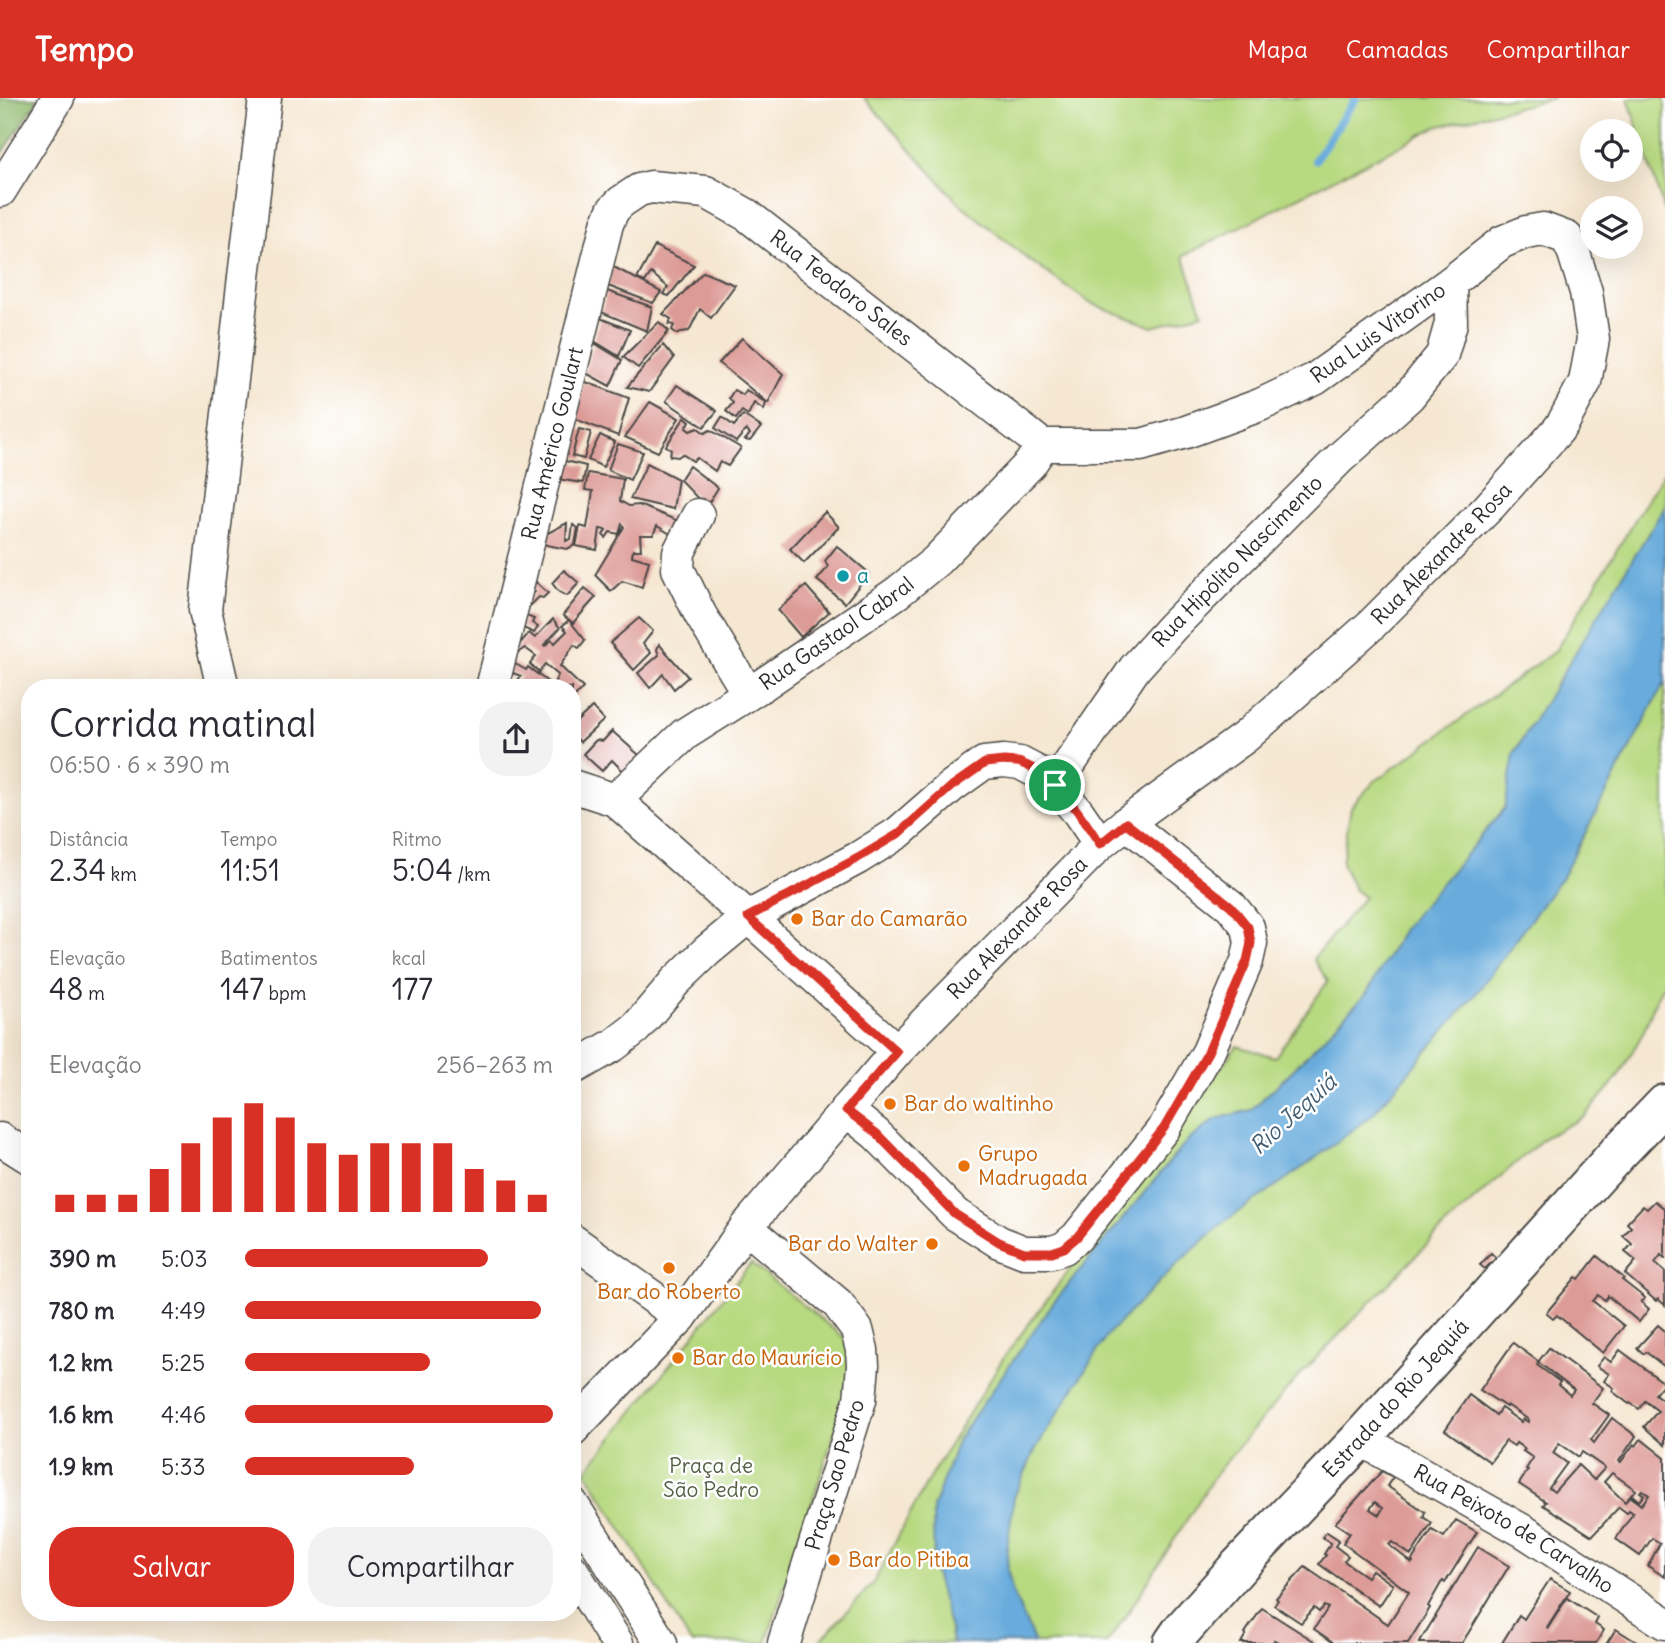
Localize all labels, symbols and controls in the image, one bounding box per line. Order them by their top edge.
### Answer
text: Tempo [35,28,134,70]
text: Mapa [1247,34,1308,64]
text: Camadas [1346,34,1449,64]
text: Compartilhar [1487,34,1630,64]
map controls [1580,119,1643,259]
button: locate [1580,119,1643,182]
button: layers [1580,196,1643,259]
street label: Rua Teodoro Sales [764,224,918,352]
street label: Rua Luis Vitorino [1305,276,1451,389]
street label: Rua Américo Goulart [515,344,589,543]
street label: Rua Hipólito Nascimento [1146,469,1328,653]
street label: Rua Alexandre Rosa [1365,477,1517,630]
place label: a [857,562,869,589]
marker: a [835,568,851,584]
street label: Rua Gastaol Cabral [754,571,919,696]
text: Corrida matinal [49,700,316,747]
button: share [479,702,553,776]
text: 06:50 · 6 × 390 m [49,750,230,779]
pin [1025,755,1085,815]
icon: arrive [1036,766,1074,804]
text: Distância [49,827,128,851]
text: Tempo [220,827,277,851]
text: Ritmo [392,827,442,851]
text: 2.34 [49,851,106,889]
text: 11:51 [220,851,280,889]
text: 5:04 [392,851,453,889]
street label: Rua Alexandre Rosa [941,851,1093,1005]
text: km [106,862,137,886]
text: /km [453,862,491,886]
place label: Bar do Camarão [811,905,968,932]
marker: Bar do Camarão [789,911,805,927]
text: Elevação [49,946,126,970]
text: Batimentos [220,946,318,970]
text: kcal [392,946,426,970]
text: 48 [49,970,84,1008]
text: 147 [220,970,264,1008]
text: 177 [392,970,433,1008]
text: m [84,981,105,1005]
text: bpm [264,981,307,1005]
text: Elevação [49,1050,142,1079]
text: 256–263 m [436,1050,553,1079]
water label: Rio Jequiá [1243,1066,1343,1160]
place label: Bar do waltinho [904,1090,1054,1117]
marker: Bar do waltinho [882,1096,898,1112]
place label: Grupo Madrugada [978,1140,1088,1191]
marker: Grupo Madrugada [956,1158,972,1174]
place label: Bar do Walter [788,1230,918,1257]
marker: Bar do Walter [924,1236,940,1252]
text: 390 m [49,1244,116,1273]
text: 5:03 [161,1244,208,1273]
marker: Bar do Roberto [661,1260,677,1276]
place label: Bar do Roberto [597,1278,741,1305]
text: 780 m [49,1296,114,1325]
text: 4:49 [161,1296,206,1325]
street label: Estrada do Rio Jequiá [1316,1313,1475,1483]
place label: Bar do Maurício [692,1344,842,1371]
text: 1.2 km [49,1348,113,1377]
text: 5:25 [161,1348,205,1377]
marker: Bar do Maurício [670,1350,686,1366]
street label: Praça Sao Pedro [799,1396,870,1554]
text: 1.6 km [49,1400,114,1429]
text: 4:46 [161,1400,206,1429]
text: 1.9 km [49,1452,114,1481]
text: 5:33 [161,1452,206,1481]
park label: Praça de São Pedro [663,1452,759,1503]
street label: Rua Peixoto de Carvalho [1409,1458,1619,1599]
button: Salvar [49,1527,294,1607]
button: Compartilhar [308,1527,553,1607]
place label: Bar do Pitiba [848,1546,969,1573]
marker: Bar do Pitiba [826,1552,842,1568]

